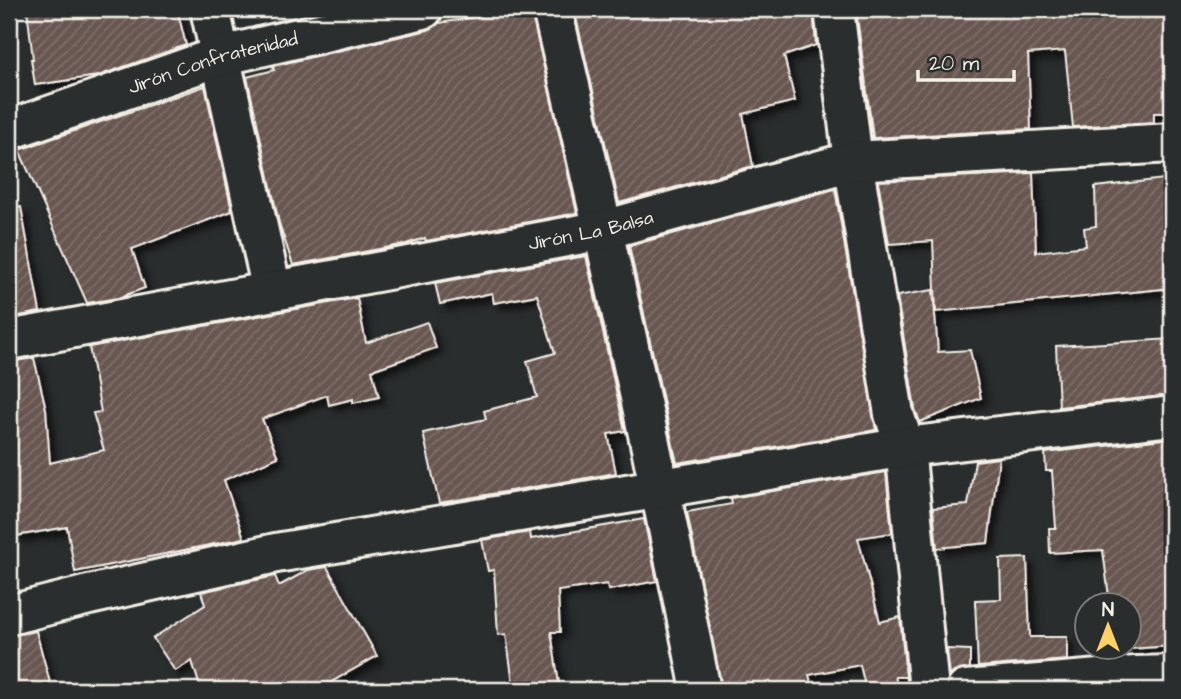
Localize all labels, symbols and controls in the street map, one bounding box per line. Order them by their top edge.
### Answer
street label: Jirón Confratenidad [125,25,301,101]
scale bar [918,38,1015,82]
text: 20 m [929,49,980,78]
street label: Jirón La Balsa [526,203,657,257]
north arrow [1072,590,1142,660]
text: N [1102,597,1114,624]

